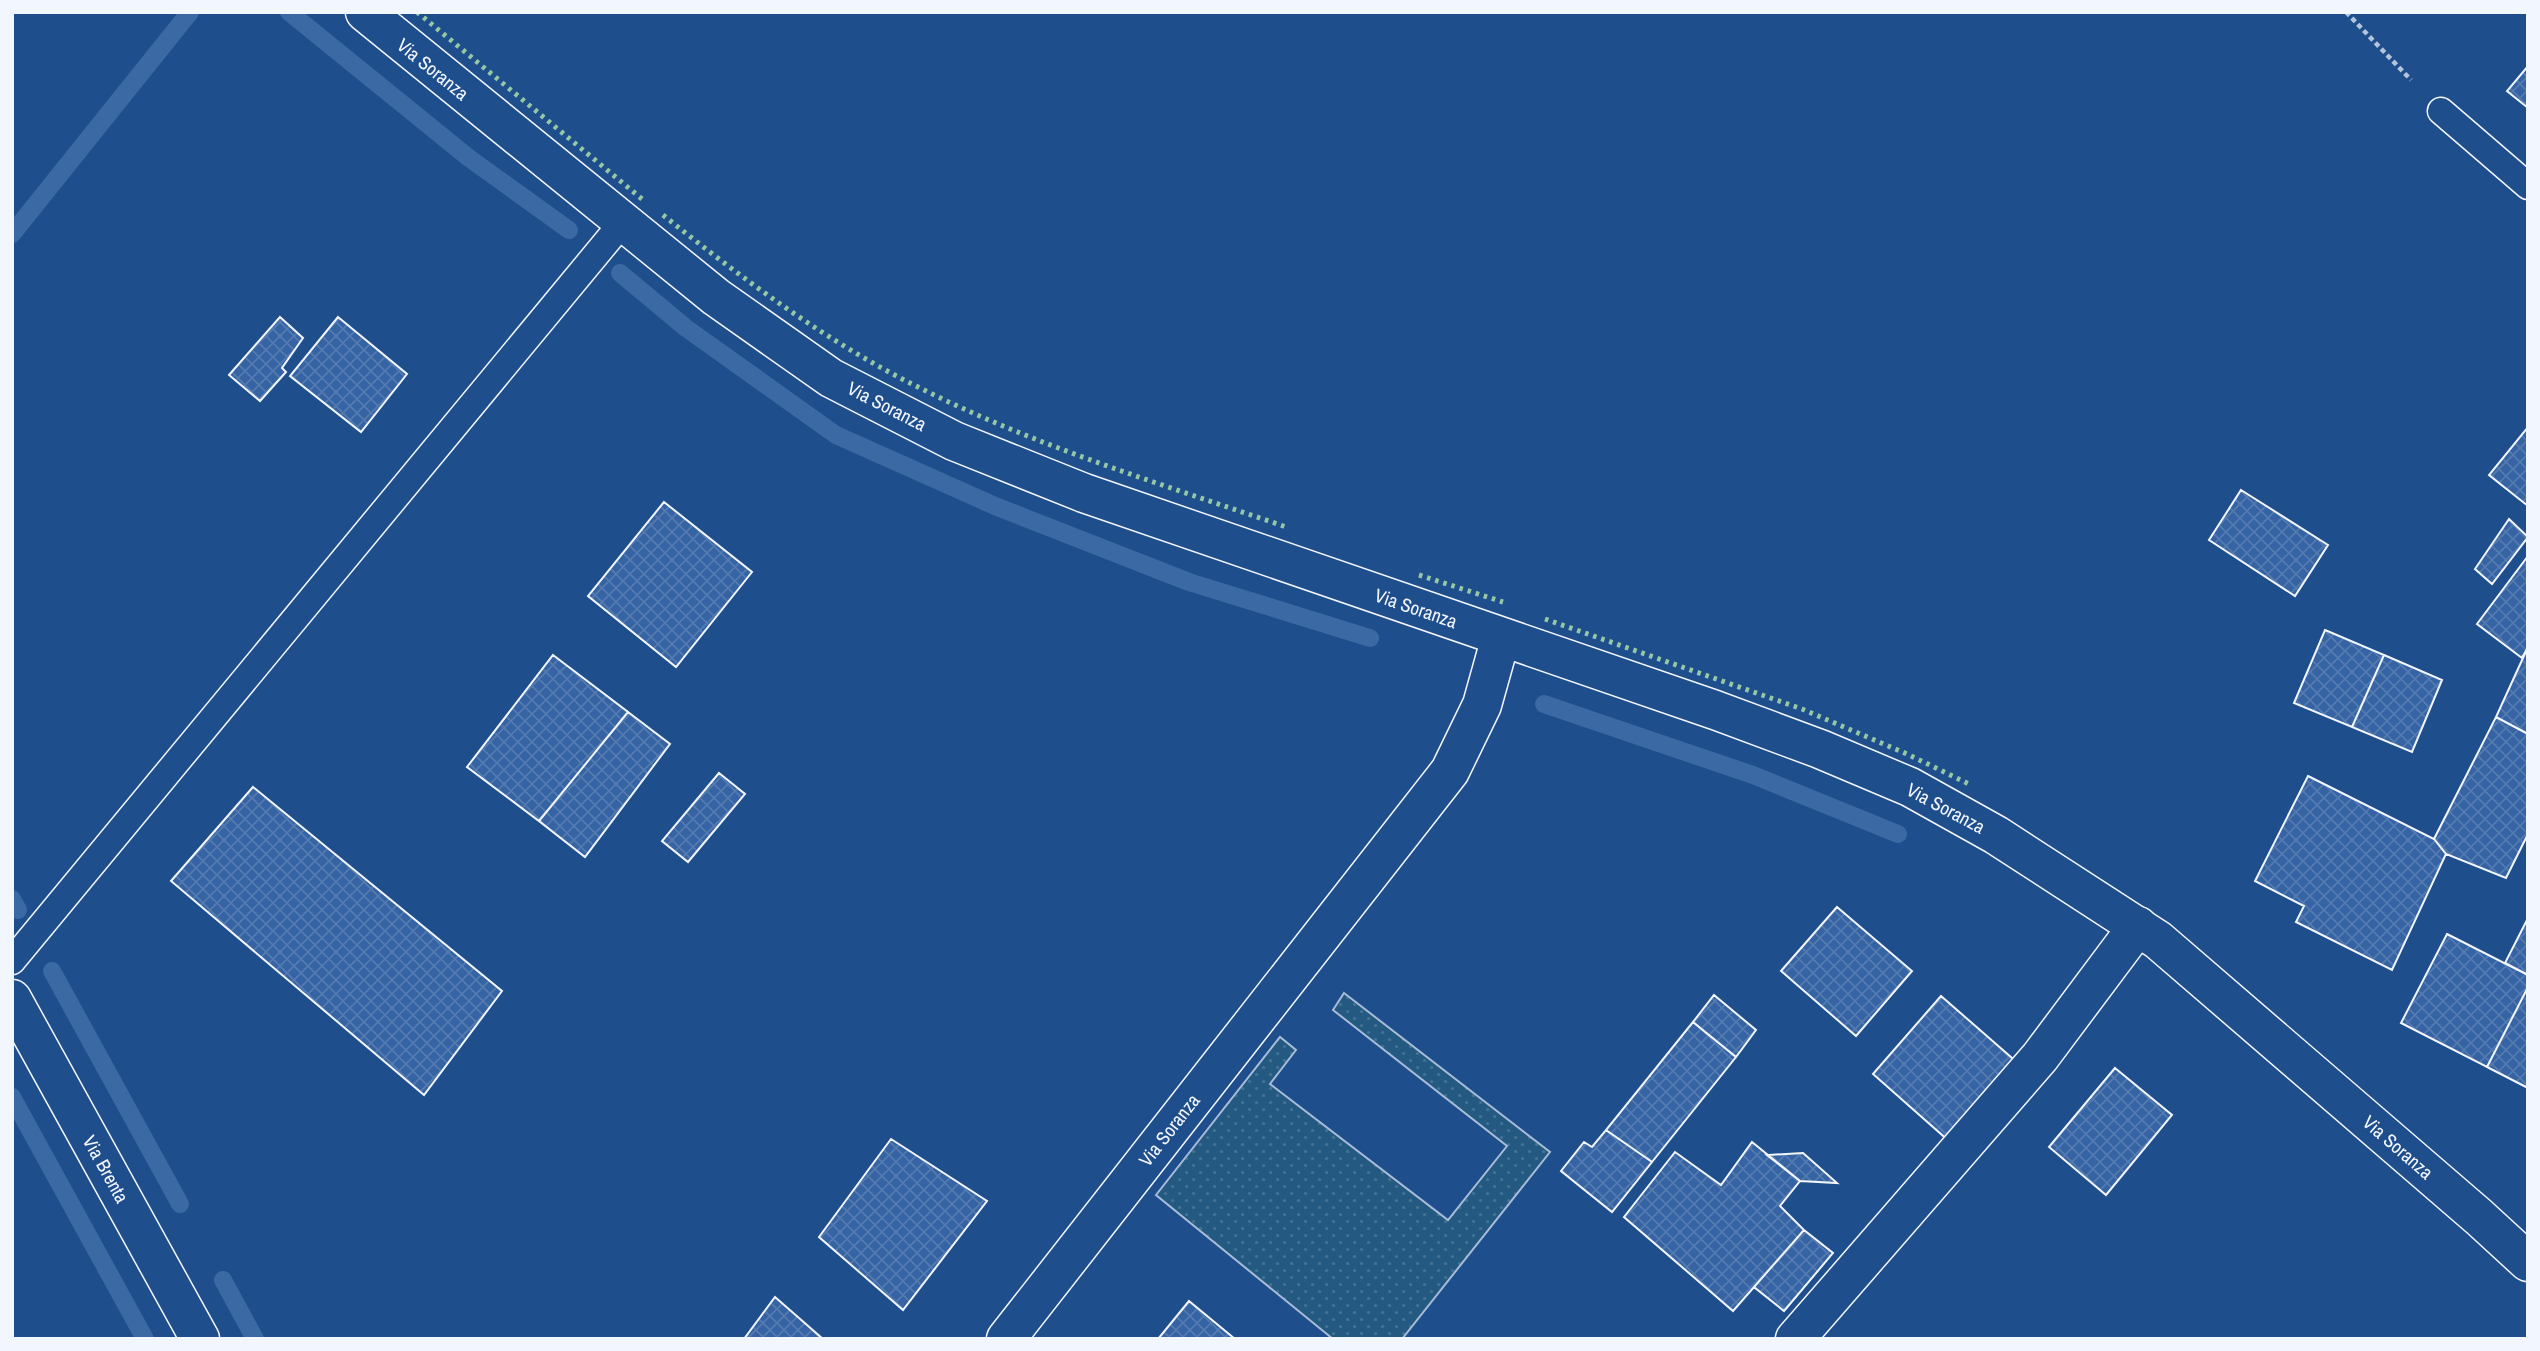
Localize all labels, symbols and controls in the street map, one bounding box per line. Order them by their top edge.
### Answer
street label: Via Soranza [392,32,475,106]
street label: Via Soranza [843,375,931,437]
street label: Via Soranza [1371,582,1461,634]
street label: Via Soranza [1902,776,1990,840]
street label: Via Soranza [1132,1088,1206,1172]
street label: Via Soranza [2357,1109,2439,1185]
street label: Via Brenta [77,1131,135,1208]

